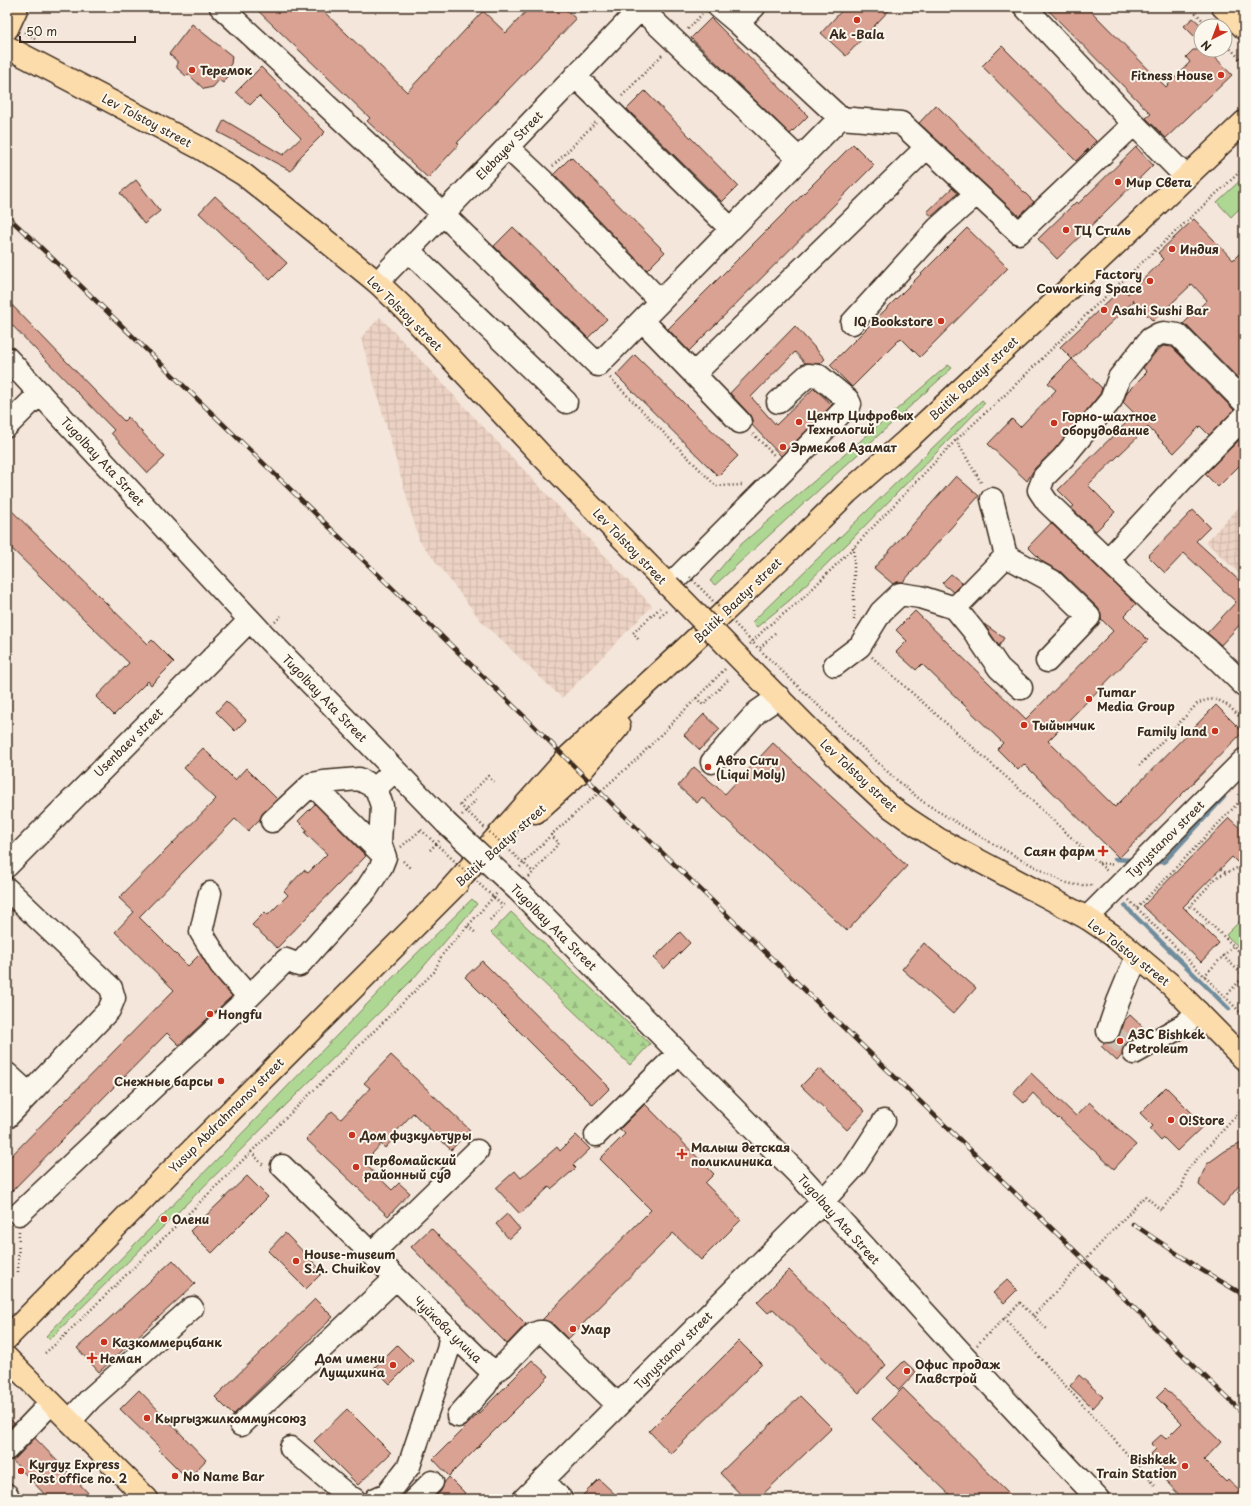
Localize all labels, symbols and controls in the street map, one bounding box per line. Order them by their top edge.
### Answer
marker: Ak -Bala [852,15,862,25]
scale bar [20,18,135,44]
north arrow [1193,18,1233,58]
text: 50 m [26,22,57,40]
place label: Ak -Bala [829,25,885,43]
text: N [1197,36,1215,55]
place label: Теремок [200,61,252,79]
marker: Теремок [187,65,197,75]
place label: Fitness House [1131,66,1213,84]
marker: Fitness House [1216,70,1226,80]
street label: Lev Tolstoy street [99,89,196,152]
street label: Elebayev Street [471,106,547,183]
place label: Мир Света [1126,173,1193,191]
marker: Мир Света [1113,177,1123,187]
place label: ТЦ Стиль [1074,221,1131,239]
marker: ТЦ Стиль [1061,225,1071,235]
place label: Индия [1180,240,1219,258]
marker: Индия [1167,244,1177,254]
place label: Factory Coworking Space [1036,265,1142,297]
street label: Lev Tolstoy street [363,271,447,355]
marker: Factory Coworking Space [1145,276,1155,286]
place label: Asahi Sushi Bar [1112,301,1209,319]
marker: Asahi Sushi Bar [1099,305,1109,315]
place label: IQ Bookstore [854,312,933,330]
marker: IQ Bookstore [936,316,946,326]
street label: Baitik Baatyr street [924,331,1022,424]
place label: Центр Цифровых Технологий [807,406,914,438]
place label: Горно-шахтное оборудование [1062,407,1157,439]
street label: Tugolbay Ata Street [57,412,149,510]
marker: Центр Цифровых Технологий [794,417,804,427]
marker: Горно-шахтное оборудование [1049,418,1059,428]
place label: Эрмеков Азамат [791,438,898,456]
marker: Эрмеков Азамат [778,442,788,452]
street label: Lev Tolstoy street [589,504,671,588]
street label: Baitik Baatyr street [689,553,785,647]
street label: Tugolbay Ata Street [278,650,372,746]
place label: Tumar Media Group [1097,683,1175,715]
marker: Tumar Media Group [1084,694,1094,704]
street label: Usenbaev street [89,703,167,781]
place label: Тыйынчик [1032,716,1095,734]
marker: Тыйынчик [1019,720,1029,730]
place label: Family land [1137,722,1207,740]
marker: Family land [1210,726,1220,736]
street label: Lev Tolstoy street [817,735,902,816]
place label: Авто Сити (Liqui Moly) [716,751,785,783]
marker: Авто Сити (Liqui Moly) [703,762,713,772]
street label: Tynystanov street [1122,796,1208,882]
street label: Baitik Baatyr street [451,799,550,891]
place label: Саян фарм [1024,842,1095,860]
marker: Саян фарм [1098,846,1108,856]
street label: Tugolbay Ata Street [507,880,601,974]
street label: Lev Tolstoy street [1084,914,1174,990]
place label: Hongfu [218,1005,262,1023]
marker: Hongfu [205,1009,215,1019]
place label: АЗС Bishkek Petroleum [1127,1025,1205,1057]
marker: АЗС Bishkek Petroleum [1115,1036,1125,1046]
street label: Yusup Abdrahmanov street [164,1053,288,1177]
place label: Снежные барсы [114,1072,213,1090]
marker: Снежные барсы [216,1076,226,1086]
place label: O!Store [1179,1111,1225,1129]
marker: O!Store [1166,1115,1176,1125]
place label: Дом физкультуры [359,1126,472,1144]
marker: Дом физкультуры [347,1130,357,1140]
place label: Малыш детская поликлиника [691,1138,790,1170]
marker: Малыш детская поликлиника [676,1148,688,1160]
place label: Первомайский районный суд [364,1151,456,1183]
marker: Первомайский районный суд [351,1162,361,1172]
street label: Tugolbay Ata Street [794,1170,885,1268]
place label: Олени [172,1210,209,1228]
marker: Олени [159,1214,169,1224]
place label: House-museum S.A. Chuikov [304,1245,396,1277]
marker: House-museum S.A. Chuikov [291,1256,301,1266]
street label: Чуйкова улица [410,1291,487,1367]
street label: Tynystanov street [630,1307,716,1393]
place label: Улар [580,1320,611,1338]
marker: Улар [568,1324,578,1334]
place label: Казкоммерцбанк [112,1333,222,1351]
marker: Казкоммерцбанк [99,1337,109,1347]
place label: Неман [100,1349,142,1367]
place label: Дом имени Лущихина [314,1349,386,1381]
marker: Неман [87,1353,97,1363]
place label: Офис продаж Главстрой [915,1355,1001,1387]
marker: Дом имени Лущихина [388,1360,398,1370]
marker: Офис продаж Главстрой [902,1366,912,1376]
place label: Кыргызжилкоммунсоюз [155,1409,306,1427]
marker: Кыргызжилкоммунсоюз [142,1413,152,1423]
place label: Bishkek Train Station [1096,1450,1177,1482]
place label: Kyrgyz Express Post office no. 2 [29,1455,128,1487]
marker: Bishkek Train Station [1180,1461,1190,1471]
marker: Kyrgyz Express Post office no. 2 [16,1466,26,1476]
place label: No Name Bar [183,1467,265,1485]
marker: No Name Bar [170,1471,180,1481]

